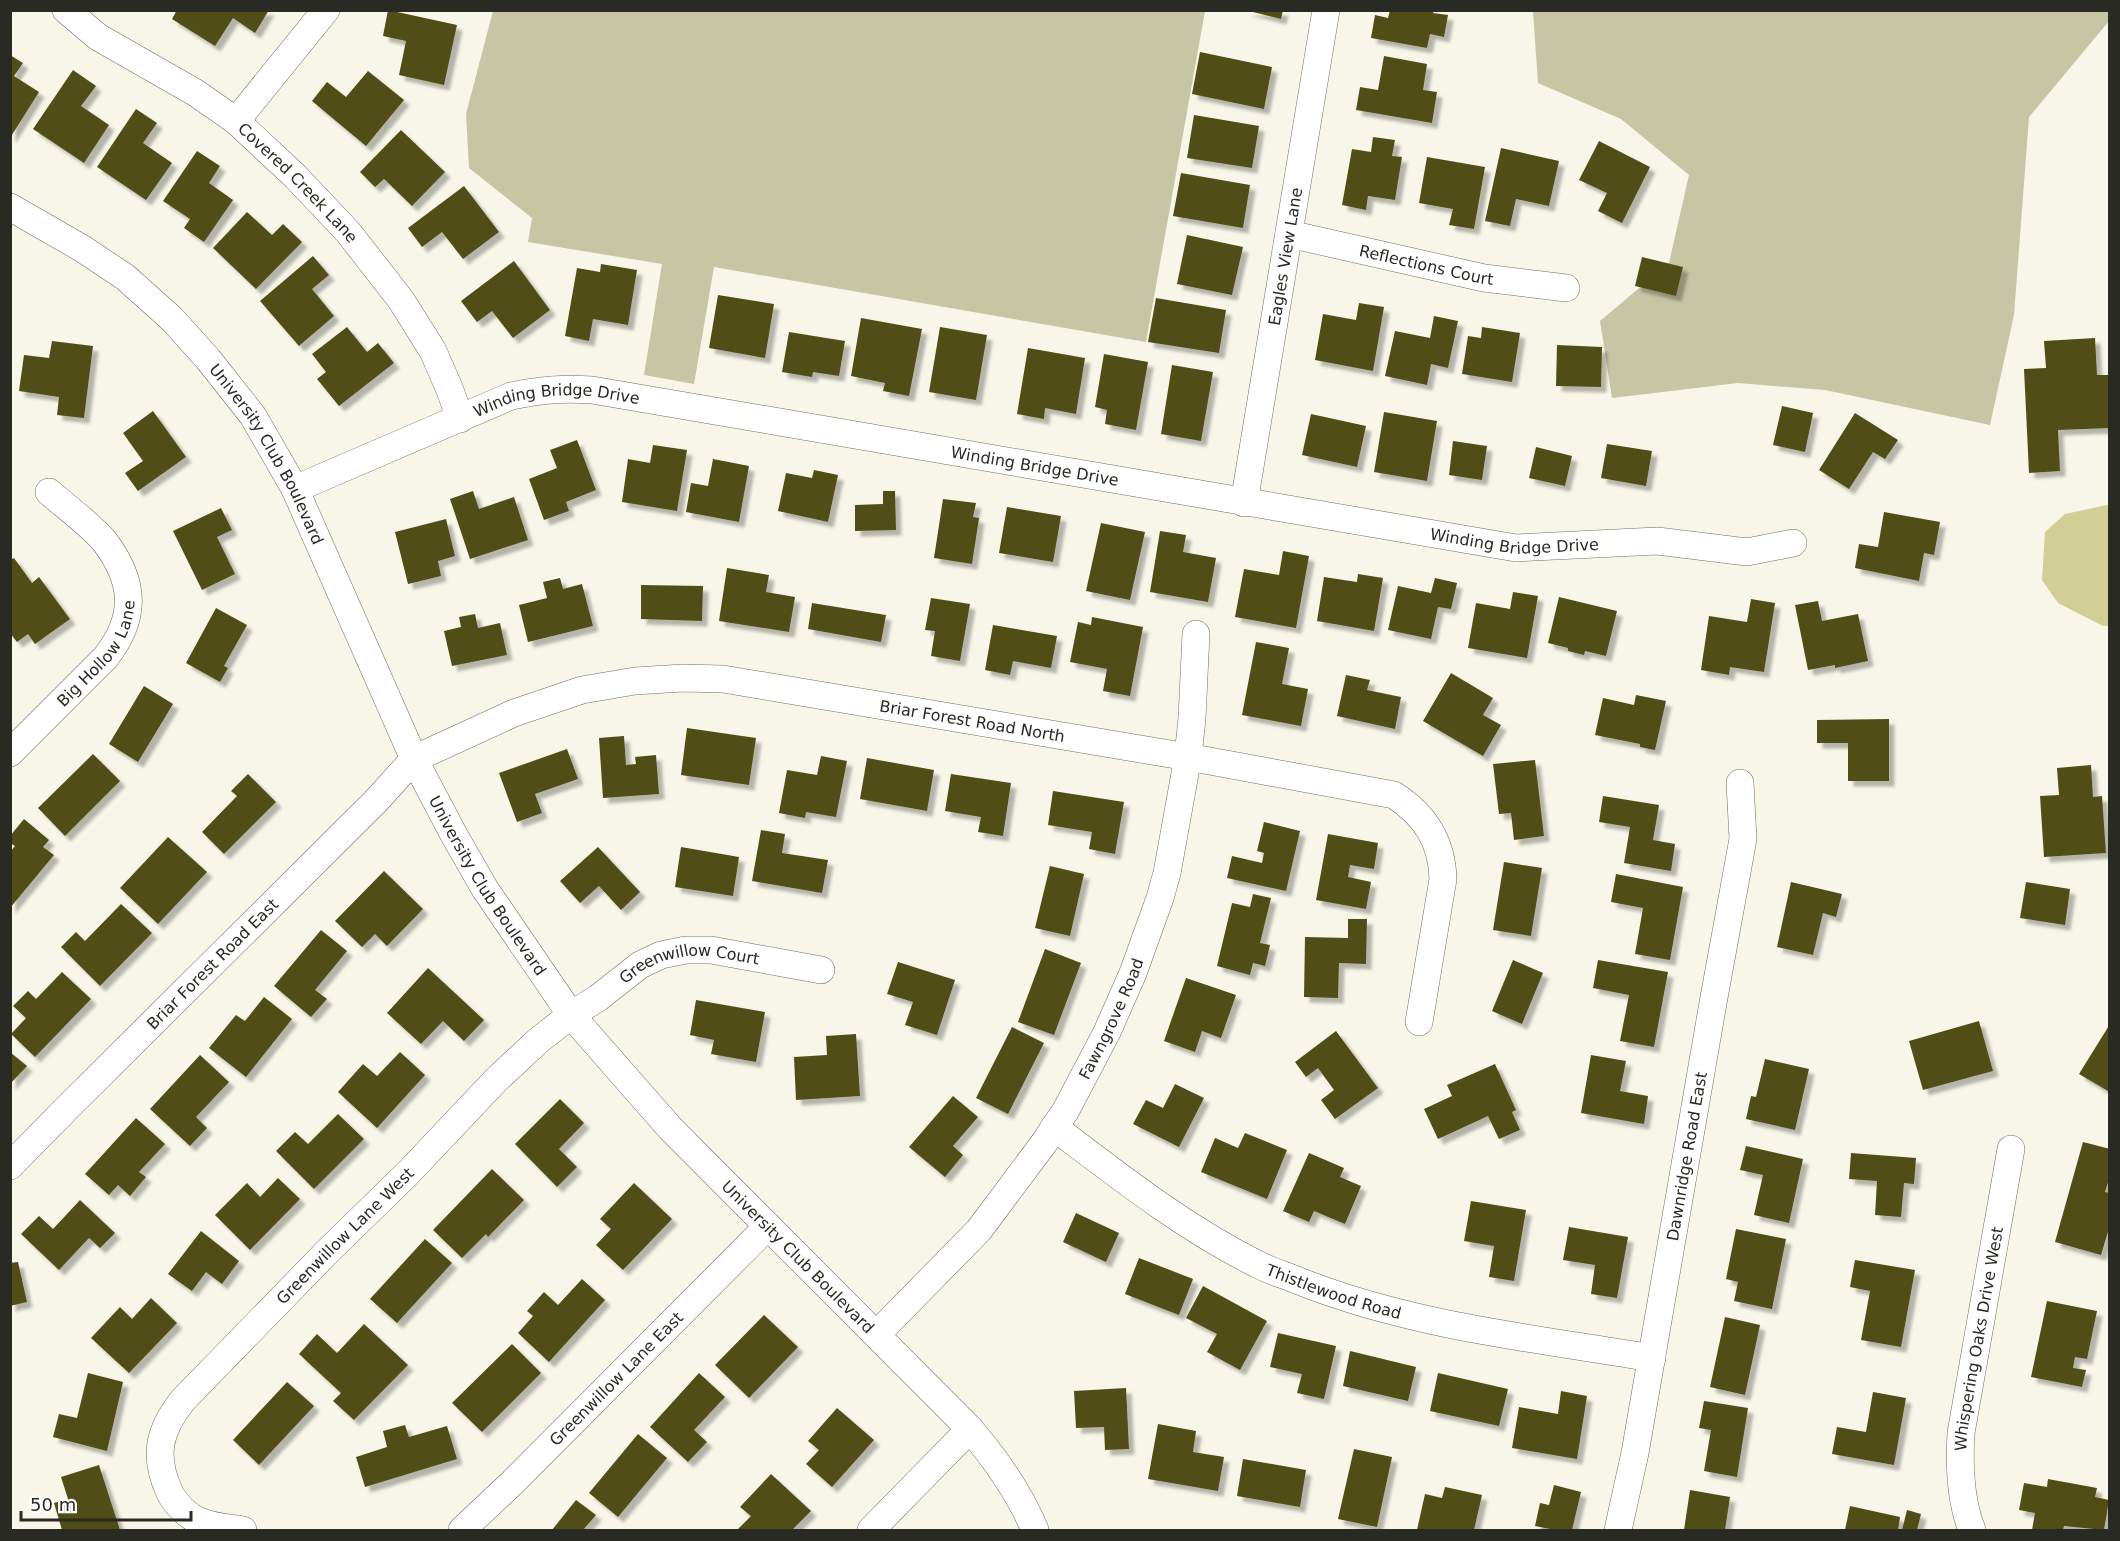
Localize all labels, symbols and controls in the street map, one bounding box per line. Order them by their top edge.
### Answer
street label: Covered Creek Lane [234,119,362,246]
street label: Eagles View Lane [1264,186,1306,327]
street label: Reflections Court [1358,241,1495,289]
street label: University Club Boulevard [206,360,328,547]
street label: Winding Bridge Drive [470,380,641,421]
street label: Winding Bridge Drive [950,442,1120,489]
street label: Winding Bridge Drive [1429,524,1599,558]
street label: Big Hollow Lane [53,600,138,710]
street label: Briar Forest Road North [878,696,1066,746]
street label: University Club Boulevard [425,792,551,979]
street label: Briar Forest Road East [143,894,282,1033]
street label: Greenwillow Court [615,940,761,987]
street label: Fawngrove Road [1074,955,1147,1082]
street label: Dawnridge Road East [1662,1070,1710,1242]
street label: Greenwillow Lane West [272,1163,418,1308]
street label: University Club Boulevard [718,1176,878,1337]
street label: Whispering Oaks Drive West [1951,1225,2007,1451]
street label: Thistlewood Road [1263,1260,1403,1323]
street label: Greenwillow Lane East [545,1308,687,1450]
scale bar [21,1484,190,1522]
text: 50 m [30,1494,76,1515]

